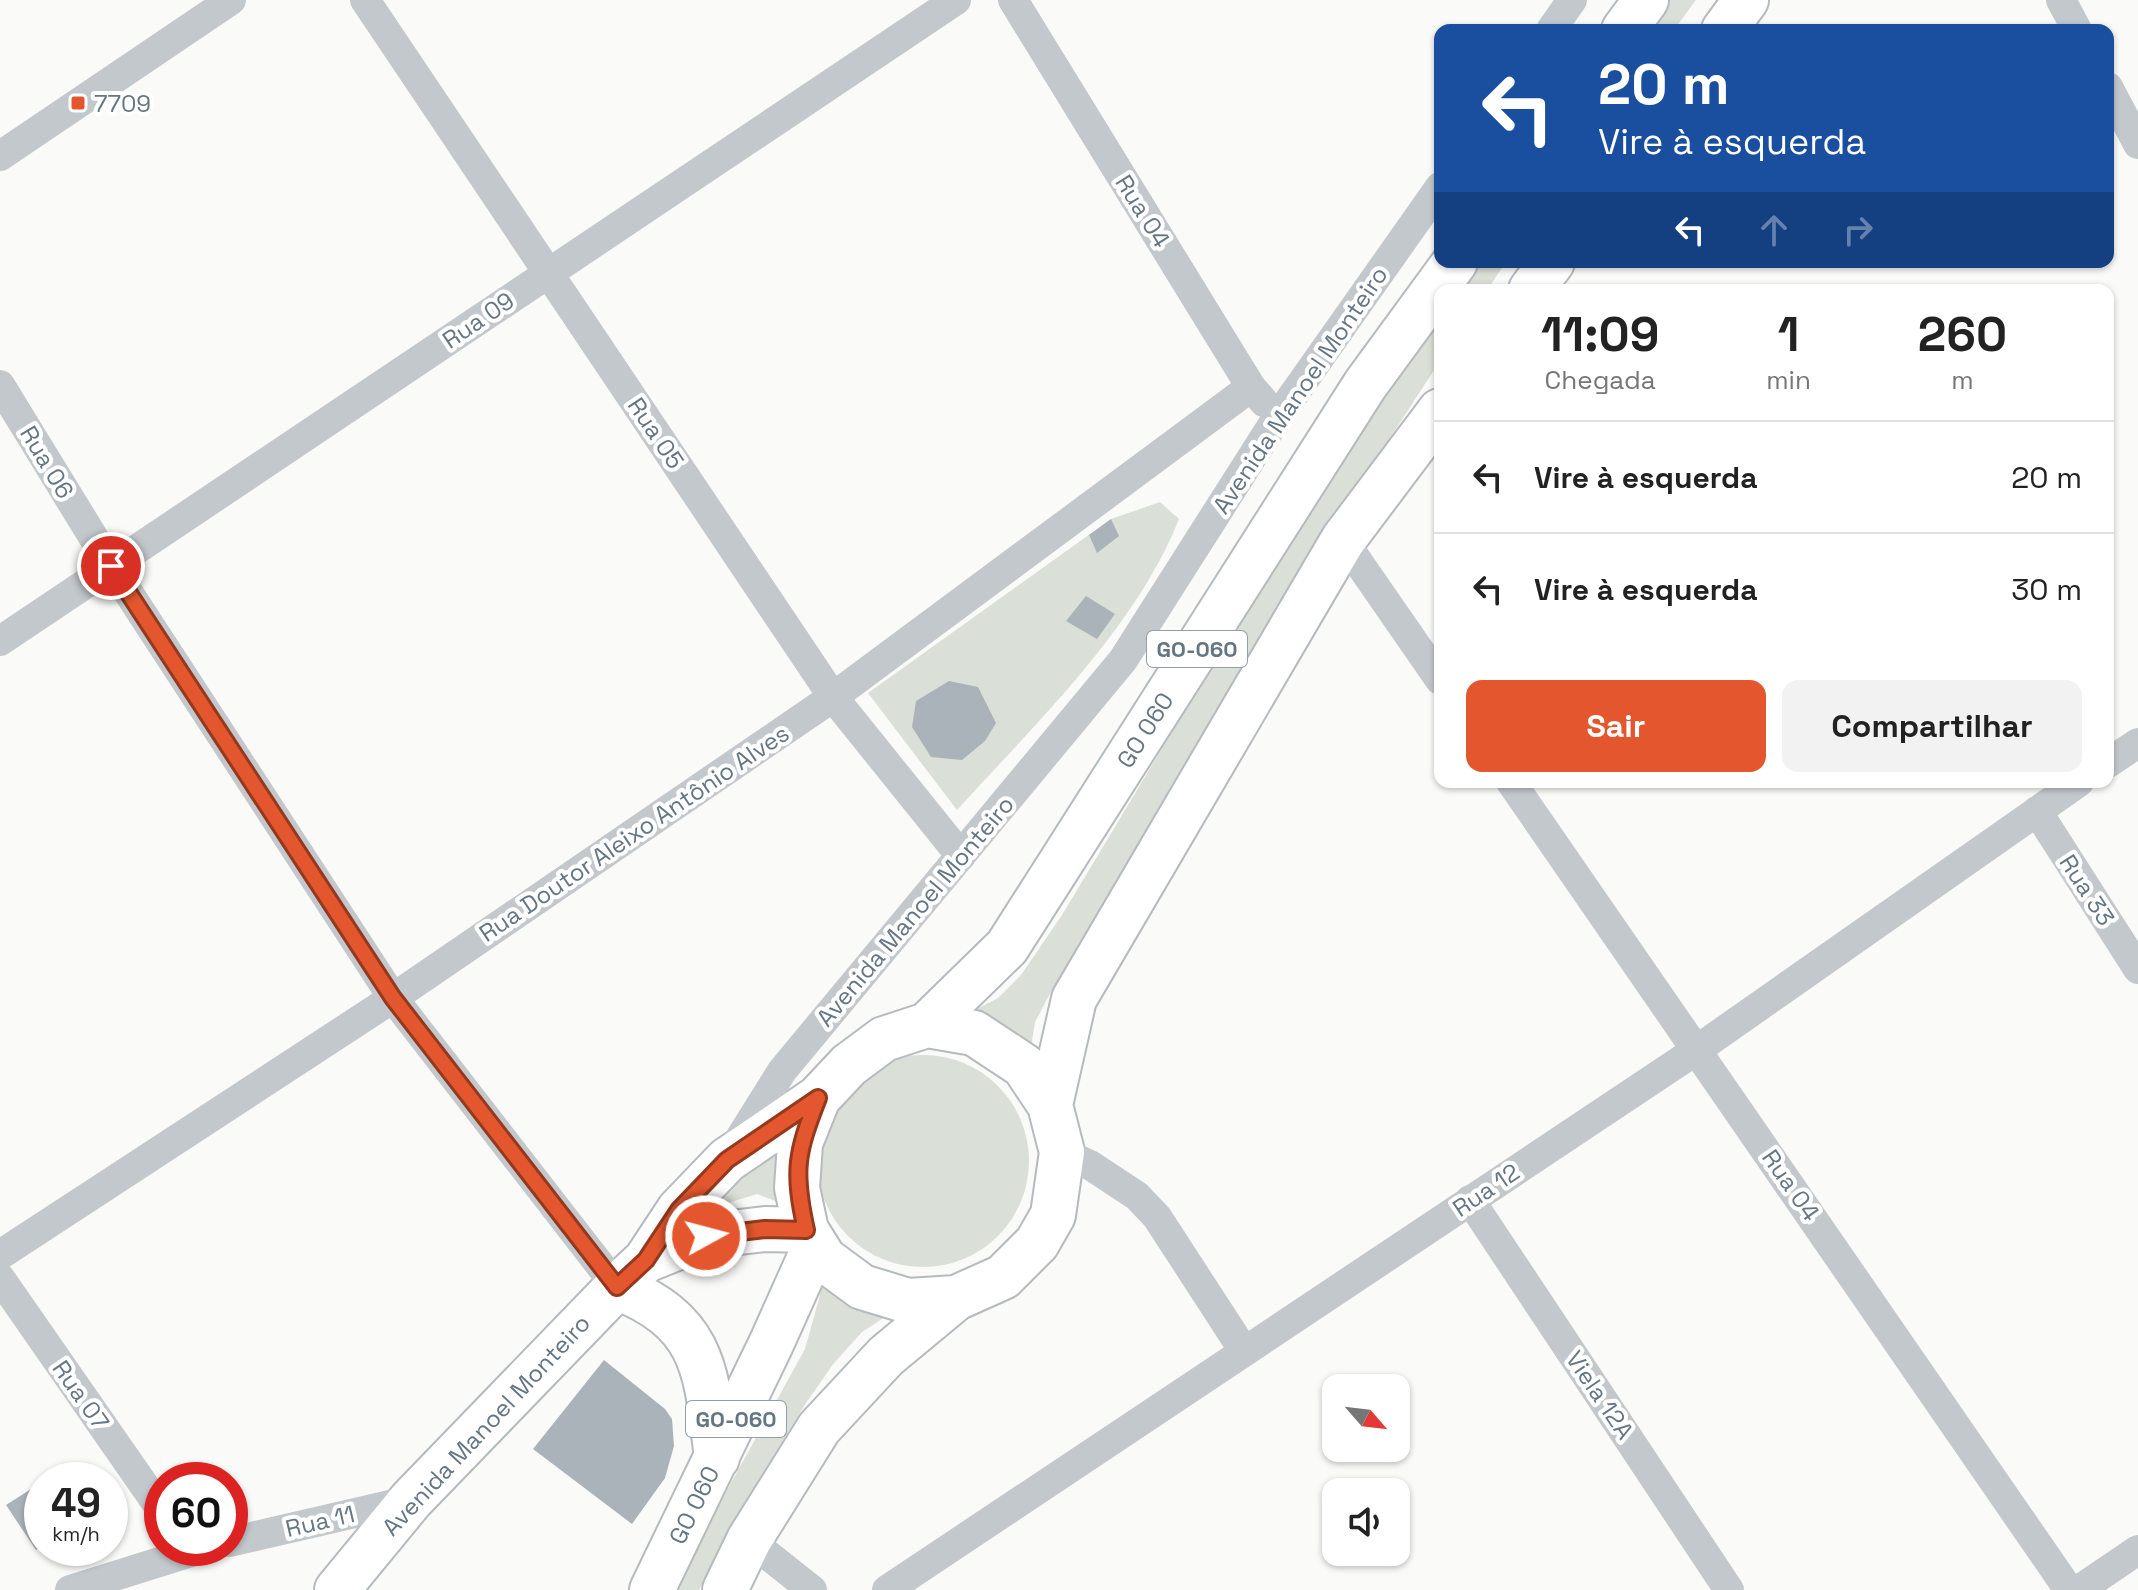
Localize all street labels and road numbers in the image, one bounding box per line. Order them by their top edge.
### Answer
street label: Rua 04 [1109,169,1177,253]
street label: Avenida Manoel Monteiro [1206,260,1394,520]
street label: Rua 09 [436,285,520,355]
street label: Rua 05 [621,391,691,475]
street label: Rua 06 [13,420,81,504]
road number: GO-060 [1147,631,1247,667]
street label: GO 060 [1110,686,1180,774]
street label: Rua Doutor Aleixo Antônio Alves [473,717,795,949]
street label: Avenida Manoel Monteiro [809,789,1021,1033]
street label: Rua 33 [2053,849,2121,931]
street label: Rua 04 [1755,1143,1827,1227]
street label: Rua 12 [1447,1156,1525,1224]
street label: Avenida Manoel Monteiro [375,1308,597,1542]
street label: Viela 12A [1559,1345,1641,1445]
street label: Rua 07 [46,1354,116,1436]
road number: GO-060 [686,1401,786,1437]
street label: GO 060 [662,1461,726,1549]
street label: Rua 11 [282,1498,358,1544]

